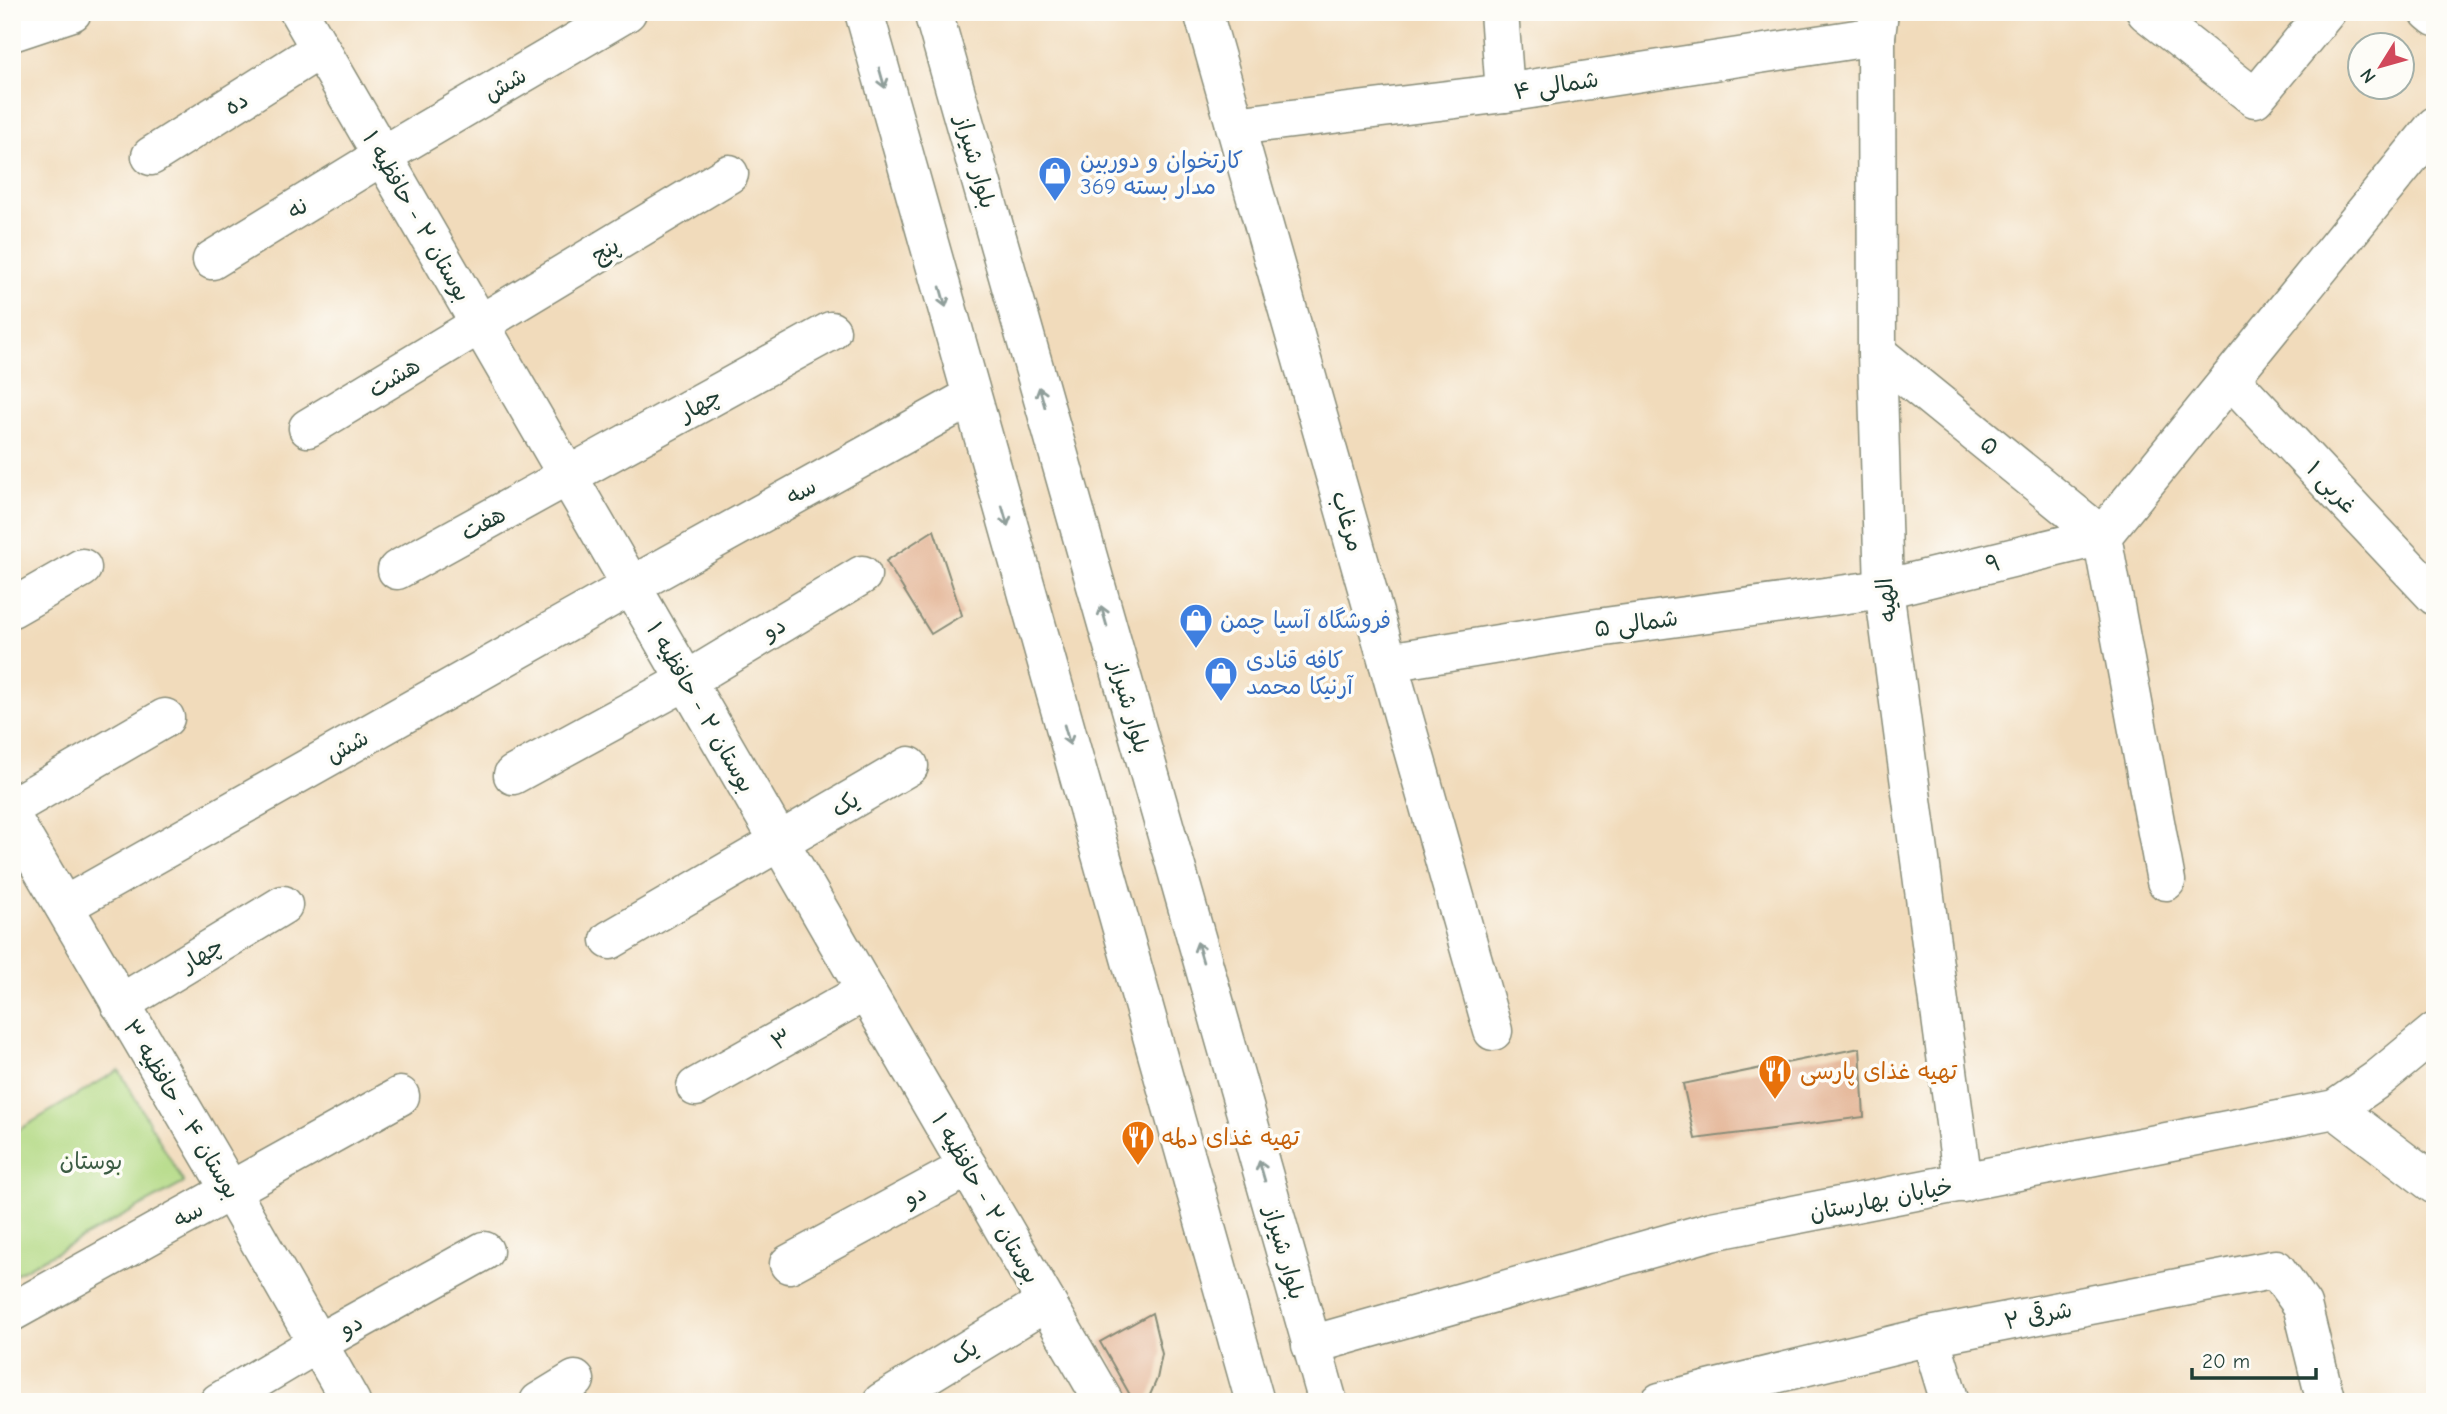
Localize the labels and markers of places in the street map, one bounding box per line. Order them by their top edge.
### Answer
place label: کارتخوان و دوربین مدار بسته 369 [1080,147,1243,200]
shop icon: کارتخوان و دوربین مدار بسته 369 [1036,154,1074,203]
shop icon: فروشگاه آسیا چمن [1177,601,1215,650]
place label: فروشگاه آسیا چمن [1220,607,1391,634]
place label: کافه قنادی آرنیکا محمد [1246,647,1354,700]
shop icon: کافه قنادی آرنیکا محمد [1202,654,1240,703]
restaurant icon: تهیه غذای پارسی [1756,1052,1794,1101]
place label: تهیه غذای پارسی [1800,1058,1957,1086]
restaurant icon: تهیه غذای دلمه [1119,1118,1157,1167]
place label: تهیه غذای دلمه [1162,1124,1300,1151]

